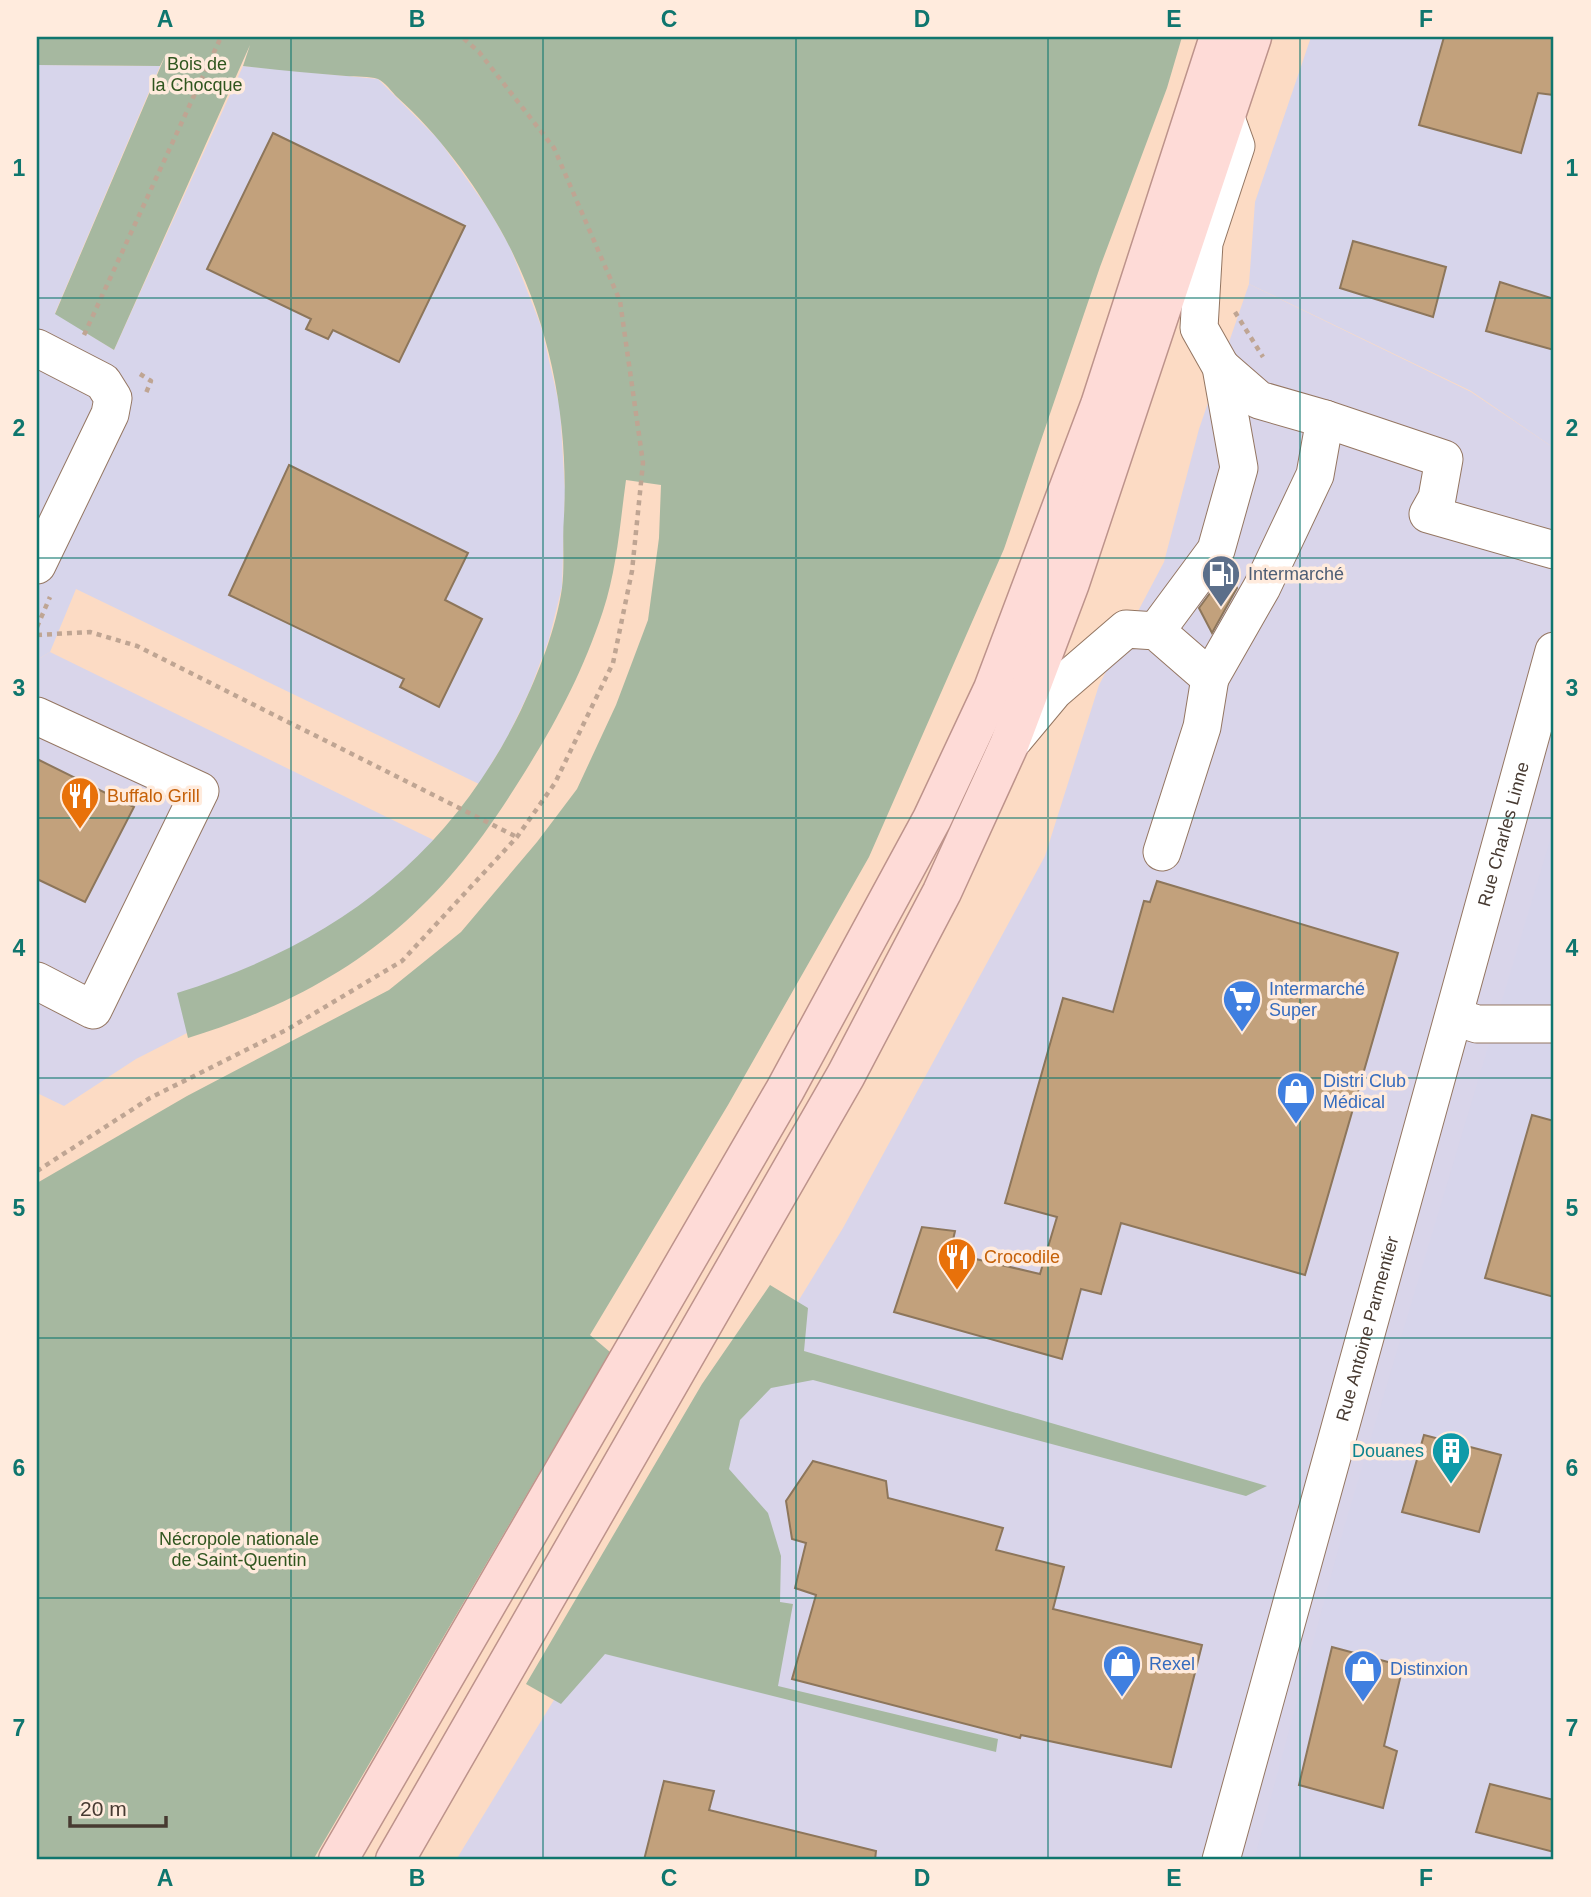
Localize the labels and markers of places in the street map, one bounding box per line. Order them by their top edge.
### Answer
fuel station icon: Intermarché [1200,553,1242,608]
place label: Intermarché [1248,564,1344,584]
restaurant icon: Buffalo Grill [59,775,101,830]
place label: Buffalo Grill [107,786,200,806]
supermarket icon: Intermarché Super [1221,978,1263,1033]
place label: Intermarché Super [1269,979,1365,1020]
shop icon: Distri Club Médical [1275,1070,1317,1125]
place label: Distri Club Médical [1323,1071,1406,1112]
restaurant icon: Crocodile [936,1236,978,1291]
place label: Crocodile [984,1247,1060,1267]
building icon: Douanes [1430,1430,1472,1485]
place label: Douanes [1352,1441,1424,1461]
shop icon: Rexel [1101,1643,1143,1698]
shop icon: Distinxion [1342,1648,1384,1703]
place label: Rexel [1149,1654,1195,1674]
place label: Distinxion [1390,1659,1468,1679]

